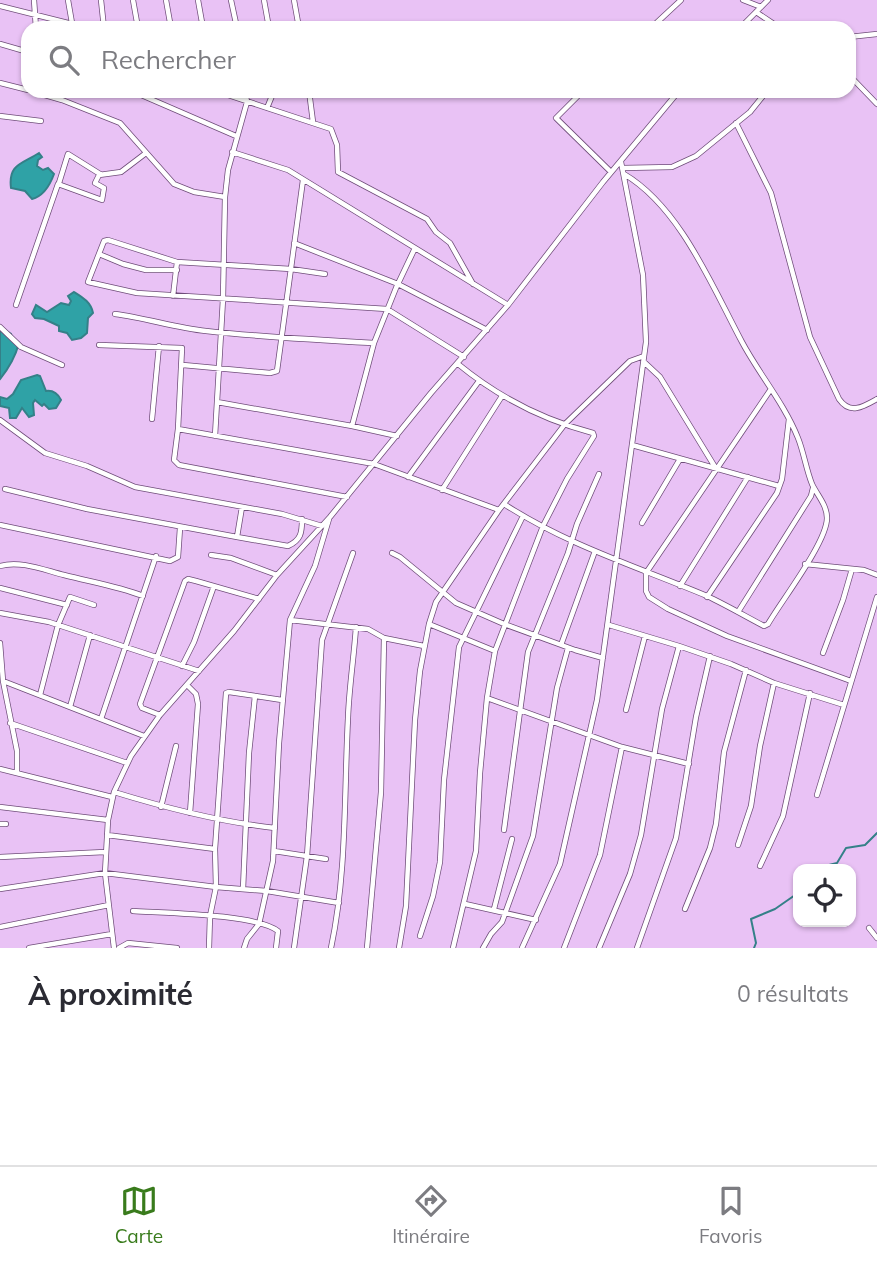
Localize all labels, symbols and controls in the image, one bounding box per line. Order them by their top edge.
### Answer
search box [21,21,856,98]
icon: search [45,41,83,79]
text: Rechercher [101,43,236,76]
map controls [793,864,856,927]
button: locate [793,864,856,927]
text: À proximité [28,975,193,1013]
text: 0 résultats [737,979,849,1008]
tab: Carte [115,1182,163,1248]
tab: Itinéraire [392,1182,470,1248]
tab: Favoris [699,1182,762,1248]

